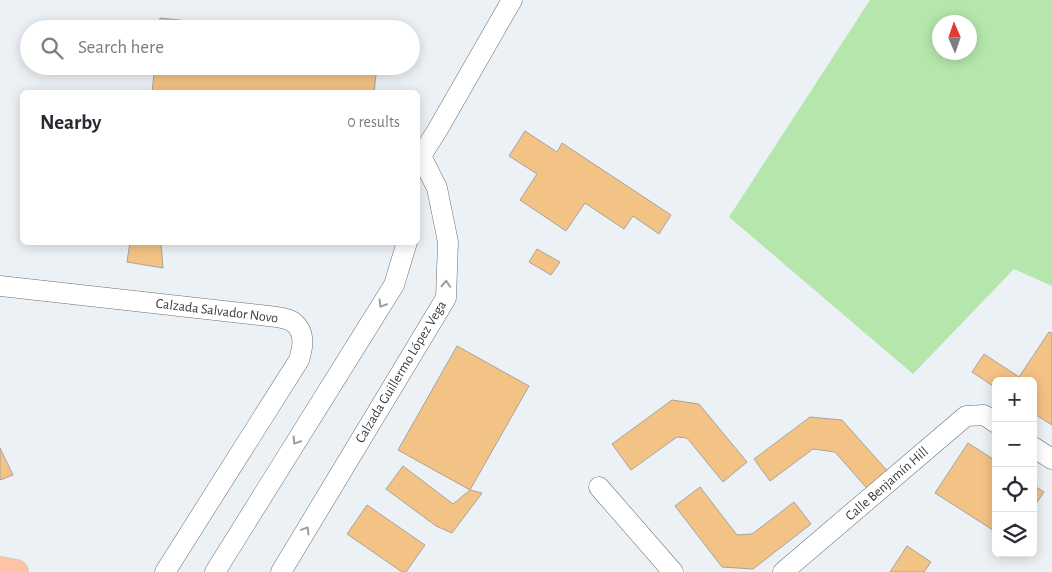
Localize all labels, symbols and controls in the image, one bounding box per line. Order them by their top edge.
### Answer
north arrow [932,15,977,60]
search box [20,20,420,75]
icon: search [38,34,66,62]
text: Search here [78,38,164,57]
text: Nearby [40,112,101,133]
text: 0 results [347,114,400,130]
one-way arrow [441,280,452,288]
street label: Calzada Salvador Novo [155,297,279,325]
street label: Calzada Guillermo López Vega [353,298,449,446]
one-way arrow [379,298,389,307]
map controls [992,377,1037,557]
button: + [992,377,1037,422]
button: − [992,422,1037,467]
one-way arrow [293,436,303,445]
street label: Calle Benjamín Hill [843,444,931,524]
button: locate [992,467,1037,512]
button: layers [992,512,1037,557]
one-way arrow [299,527,309,536]

